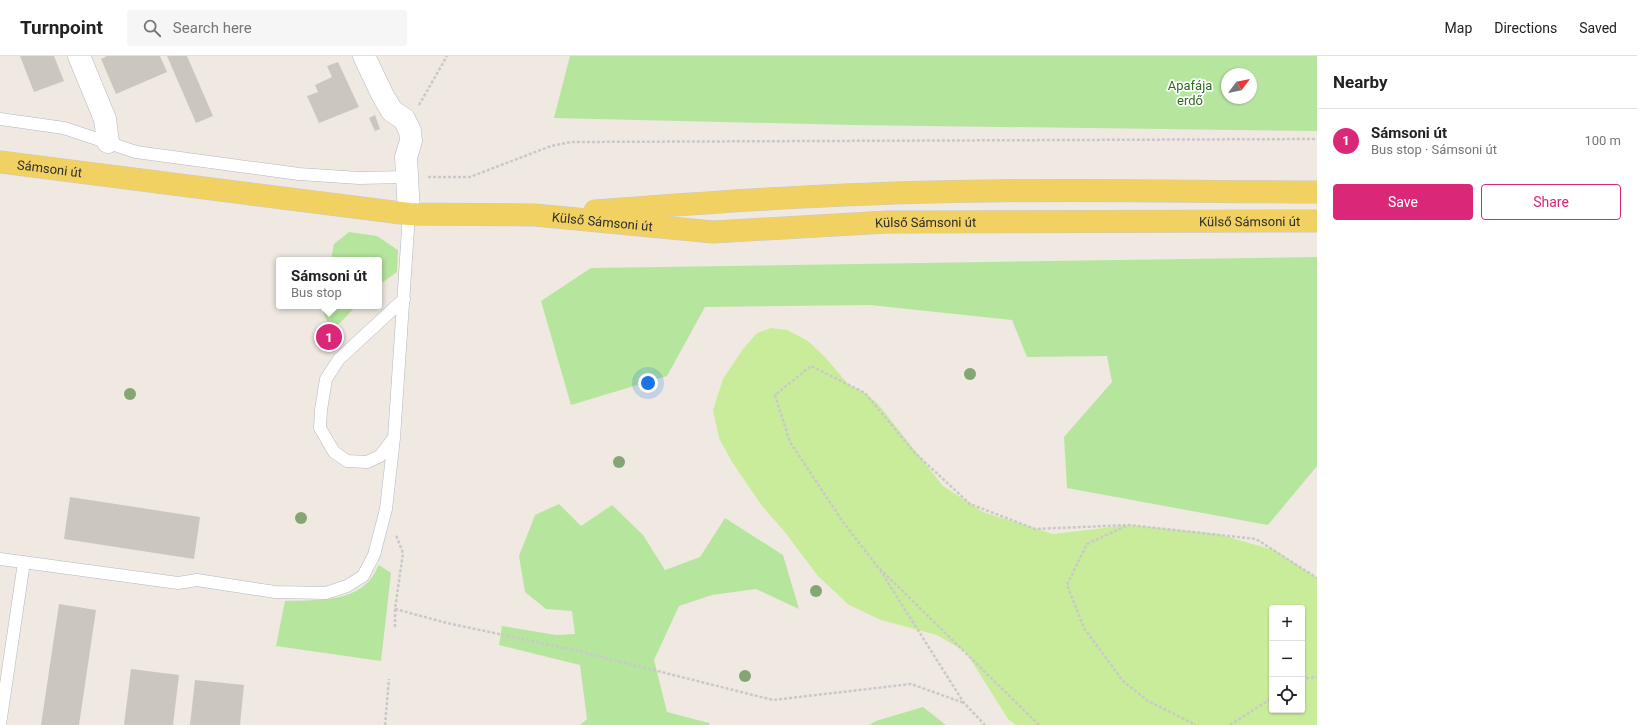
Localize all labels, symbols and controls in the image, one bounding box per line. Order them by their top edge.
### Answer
search box [127,10,407,46]
text: Turnpoint [20,16,103,39]
icon: search [141,17,163,39]
text: Search here [173,19,252,37]
text: Map [1445,20,1472,36]
text: Directions [1494,20,1557,36]
text: Saved [1579,20,1617,36]
north arrow [1221,68,1257,104]
text: Nearby [1333,72,1388,92]
park label: Apafája erdő [1168,78,1212,108]
text: Sámsoni út [1371,124,1447,142]
text: 1 [1342,133,1350,148]
text: 100 m [1584,133,1621,148]
text: Bus stop · Sámsoni út [1371,142,1497,157]
street label: Sámsoni út [16,157,83,180]
button: Save [1333,184,1473,220]
button: Share [1481,184,1621,220]
street label: Külső Sámsoni út [551,209,653,234]
street label: Külső Sámsoni út [875,214,976,230]
street label: Külső Sámsoni út [1199,214,1300,229]
popup [276,257,382,309]
text: Sámsoni út [291,267,367,285]
text: Bus stop [291,285,342,300]
pin: 1 [316,322,342,352]
your location [638,373,658,393]
map controls [1269,605,1305,713]
button: + [1269,605,1305,641]
button: − [1269,641,1305,677]
button: locate [1269,677,1305,713]

